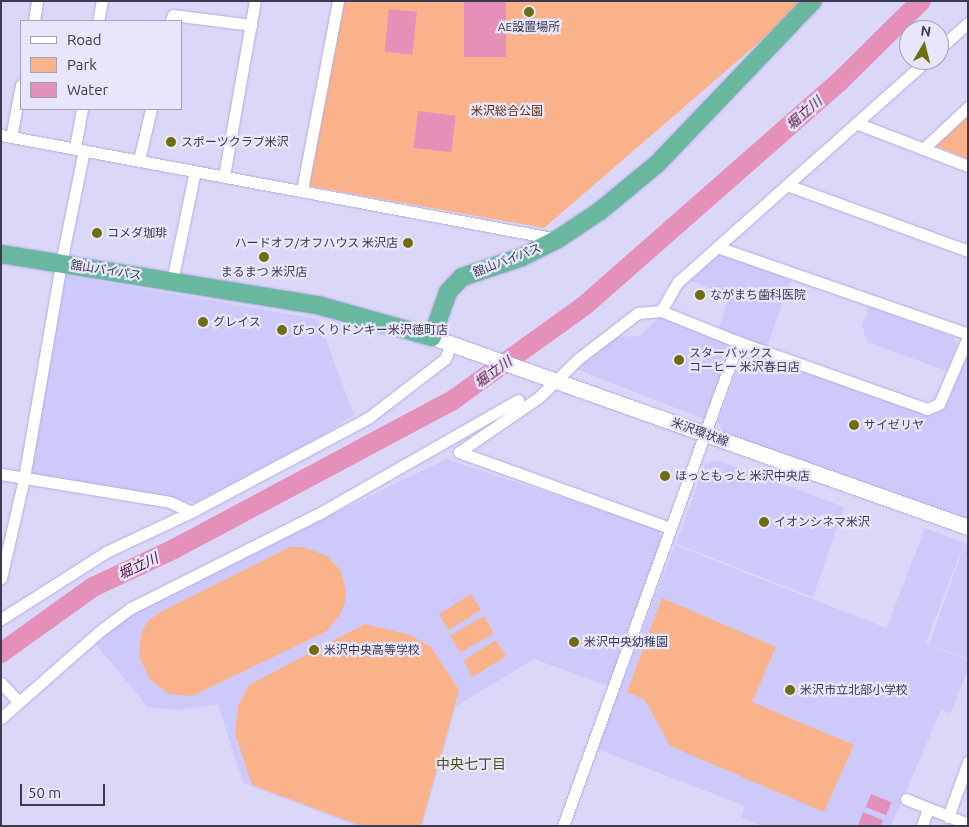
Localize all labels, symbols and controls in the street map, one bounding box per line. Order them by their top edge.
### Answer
marker: AE設置場所 [523,6,535,18]
legend [20,20,182,110]
place label: AE設置場所 [498,20,560,34]
north arrow [899,20,949,70]
text: N [920,22,932,40]
text: Road [67,31,102,48]
text: Park [67,56,97,73]
text: Water [67,81,108,98]
water label: 堀立川 [783,93,825,133]
park label: 米沢総合公園 [471,104,543,118]
place label: スポーツクラブ米沢 [181,135,289,149]
marker: スポーツクラブ米沢 [165,136,177,148]
place label: コメダ珈琲 [107,226,167,240]
marker: コメダ珈琲 [91,227,103,239]
place label: ハードオフ/オフハウス 米沢店 [235,236,398,250]
marker: ハードオフ/オフハウス 米沢店 [402,237,414,249]
street label: 舘山バイパス [471,240,543,280]
marker: まるまつ 米沢店 [258,251,270,263]
street label: 舘山バイパス [69,257,143,283]
place label: まるまつ 米沢店 [221,265,307,279]
place label: ながまち歯科医院 [710,288,806,302]
marker: ながまち歯科医院 [694,289,706,301]
place label: グレイス [213,315,261,329]
marker: グレイス [197,316,209,328]
place label: びっくりドンキー米沢徳町店 [292,323,448,337]
marker: びっくりドンキー米沢徳町店 [276,324,288,336]
place label: スターバックス コーヒー 米沢春日店 [689,346,800,374]
water label: 堀立川 [471,353,515,391]
marker: スターバックス コーヒー 米沢春日店 [673,354,685,366]
street label: 米沢環状線 [669,415,731,449]
place label: サイゼリヤ [864,418,924,432]
marker: サイゼリヤ [848,419,860,431]
place label: ほっともっと 米沢中央店 [675,469,810,483]
marker: ほっともっと 米沢中央店 [659,470,671,482]
place label: イオンシネマ米沢 [774,515,870,529]
marker: イオンシネマ米沢 [758,516,770,528]
water label: 堀立川 [115,550,161,582]
place label: 米沢中央幼稚園 [584,635,668,649]
marker: 米沢中央幼稚園 [568,636,580,648]
place label: 米沢中央高等学校 [324,643,420,657]
marker: 米沢中央高等学校 [308,644,320,656]
place label: 米沢市立北部小学校 [800,683,908,697]
marker: 米沢市立北部小学校 [784,684,796,696]
district label: 中央七丁目 [436,756,506,772]
scale bar [22,774,108,806]
text: 50 m [28,784,61,801]

